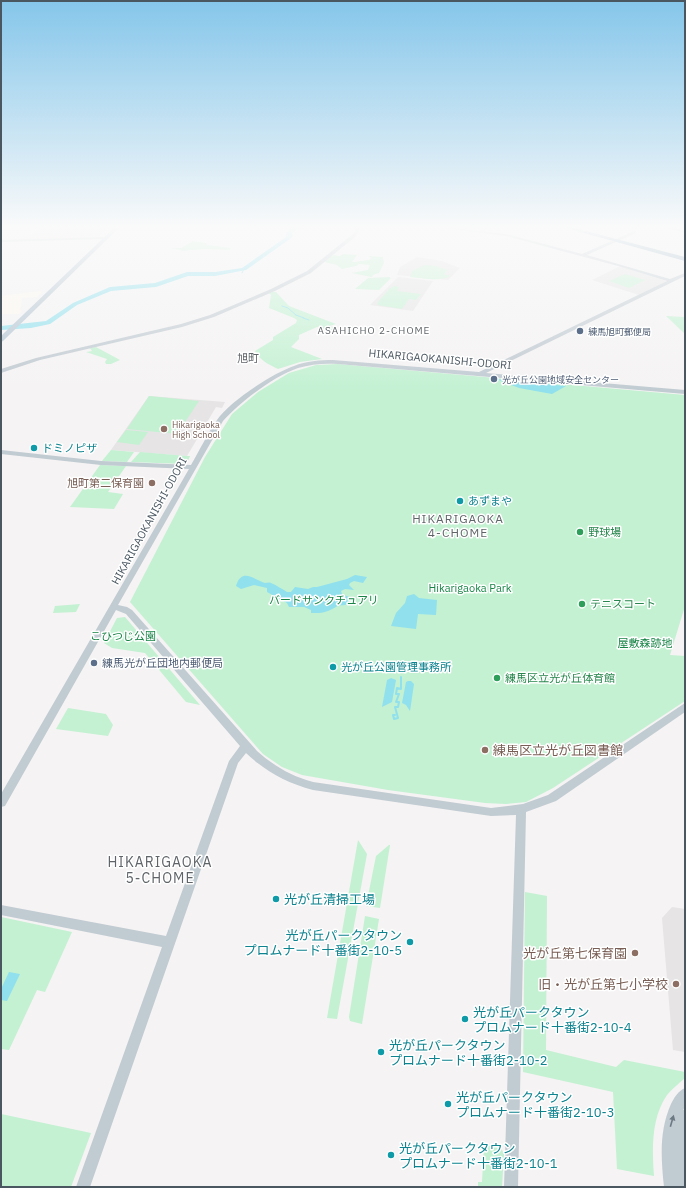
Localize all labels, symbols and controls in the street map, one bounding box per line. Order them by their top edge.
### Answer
district label: ASAHICHO 2-CHOME [318,324,430,337]
marker: 練馬旭町郵便局 [575,326,585,336]
place label: 練馬旭町郵便局 [588,326,651,337]
street label: HIKARIGAOKANISHI-ODORI [368,346,512,372]
district label: 旭町 [237,351,259,365]
marker: 光が丘公園地域安全センター [489,374,499,384]
place label: 光が丘公園地域安全センター [502,374,619,385]
place label: Hikarigaoka High School [172,419,221,440]
marker: Hikarigaoka High School [159,424,169,434]
place label: ドミノピザ [42,441,97,455]
marker: ドミノピザ [29,443,39,453]
street label: HIKARIGAOKANISHI-ODORI [108,455,190,587]
place label: 旭町第二保育園 [67,476,144,490]
marker: 旭町第二保育園 [147,478,157,488]
place label: あずまや [468,494,512,508]
marker: あずまや [455,496,465,506]
district label: HIKARIGAOKA 4-CHOME [412,511,504,540]
place label: 野球場 [588,525,621,539]
marker: 野球場 [575,527,585,537]
park label: Hikarigaoka Park [428,581,512,595]
park label: バードサンクチュアリ [269,593,379,607]
place label: テニスコート [590,597,656,611]
marker: テニスコート [577,599,587,609]
park label: こひつじ公園 [90,629,156,643]
park label: 屋敷森跡地 [618,636,673,650]
place label: 練馬光が丘団地内郵便局 [102,656,223,670]
marker: 練馬光が丘団地内郵便局 [89,658,99,668]
place label: 光が丘公園管理事務所 [341,660,452,674]
marker: 光が丘公園管理事務所 [328,662,338,672]
place label: 練馬区立光が丘体育館 [505,671,615,685]
marker: 練馬区立光が丘体育館 [492,673,502,683]
place label: 練馬区立光が丘図書館 [493,742,623,759]
marker: 練馬区立光が丘図書館 [480,745,490,755]
district label: HIKARIGAOKA 5-CHOME [107,853,213,887]
place label: 光が丘清掃工場 [284,891,375,908]
marker: 光が丘清掃工場 [271,894,281,904]
place label: 光が丘パークタウン プロムナード十番街2-10-5 [243,927,402,959]
marker: 光が丘パークタウン プロムナード十番街2-10-5 [405,937,415,947]
place label: 光が丘第七保育園 [523,945,627,962]
marker: 光が丘第七保育園 [630,948,640,958]
place label: 旧・光が丘第七小学校 [538,976,668,993]
marker: 旧・光が丘第七小学校 [671,979,681,989]
place label: 光が丘パークタウン プロムナード十番街2-10-4 [473,1004,632,1036]
marker: 光が丘パークタウン プロムナード十番街2-10-4 [460,1014,470,1024]
place label: 光が丘パークタウン プロムナード十番街2-10-2 [389,1037,548,1069]
marker: 光が丘パークタウン プロムナード十番街2-10-2 [376,1047,386,1057]
place label: 光が丘パークタウン プロムナード十番街2-10-3 [456,1089,615,1121]
marker: 光が丘パークタウン プロムナード十番街2-10-3 [443,1099,453,1109]
one-way arrow [669,1114,675,1127]
place label: 光が丘パークタウン プロムナード十番街2-10-1 [399,1140,558,1172]
marker: 光が丘パークタウン プロムナード十番街2-10-1 [386,1150,396,1160]

